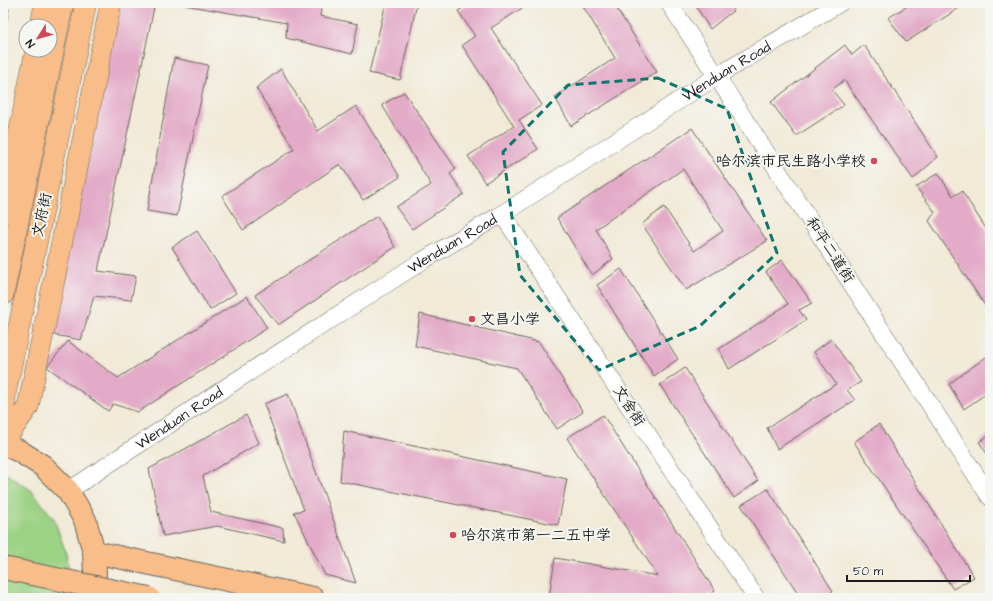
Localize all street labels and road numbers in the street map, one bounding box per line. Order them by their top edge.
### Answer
street label: Wenduan Road [678,36,775,106]
street label: 文府街 [27,191,57,239]
street label: Wenduan Road [403,209,501,278]
street label: 和平二道街 [801,213,859,287]
street label: Wenduan Road [131,381,227,454]
street label: 文舍街 [608,381,650,431]

